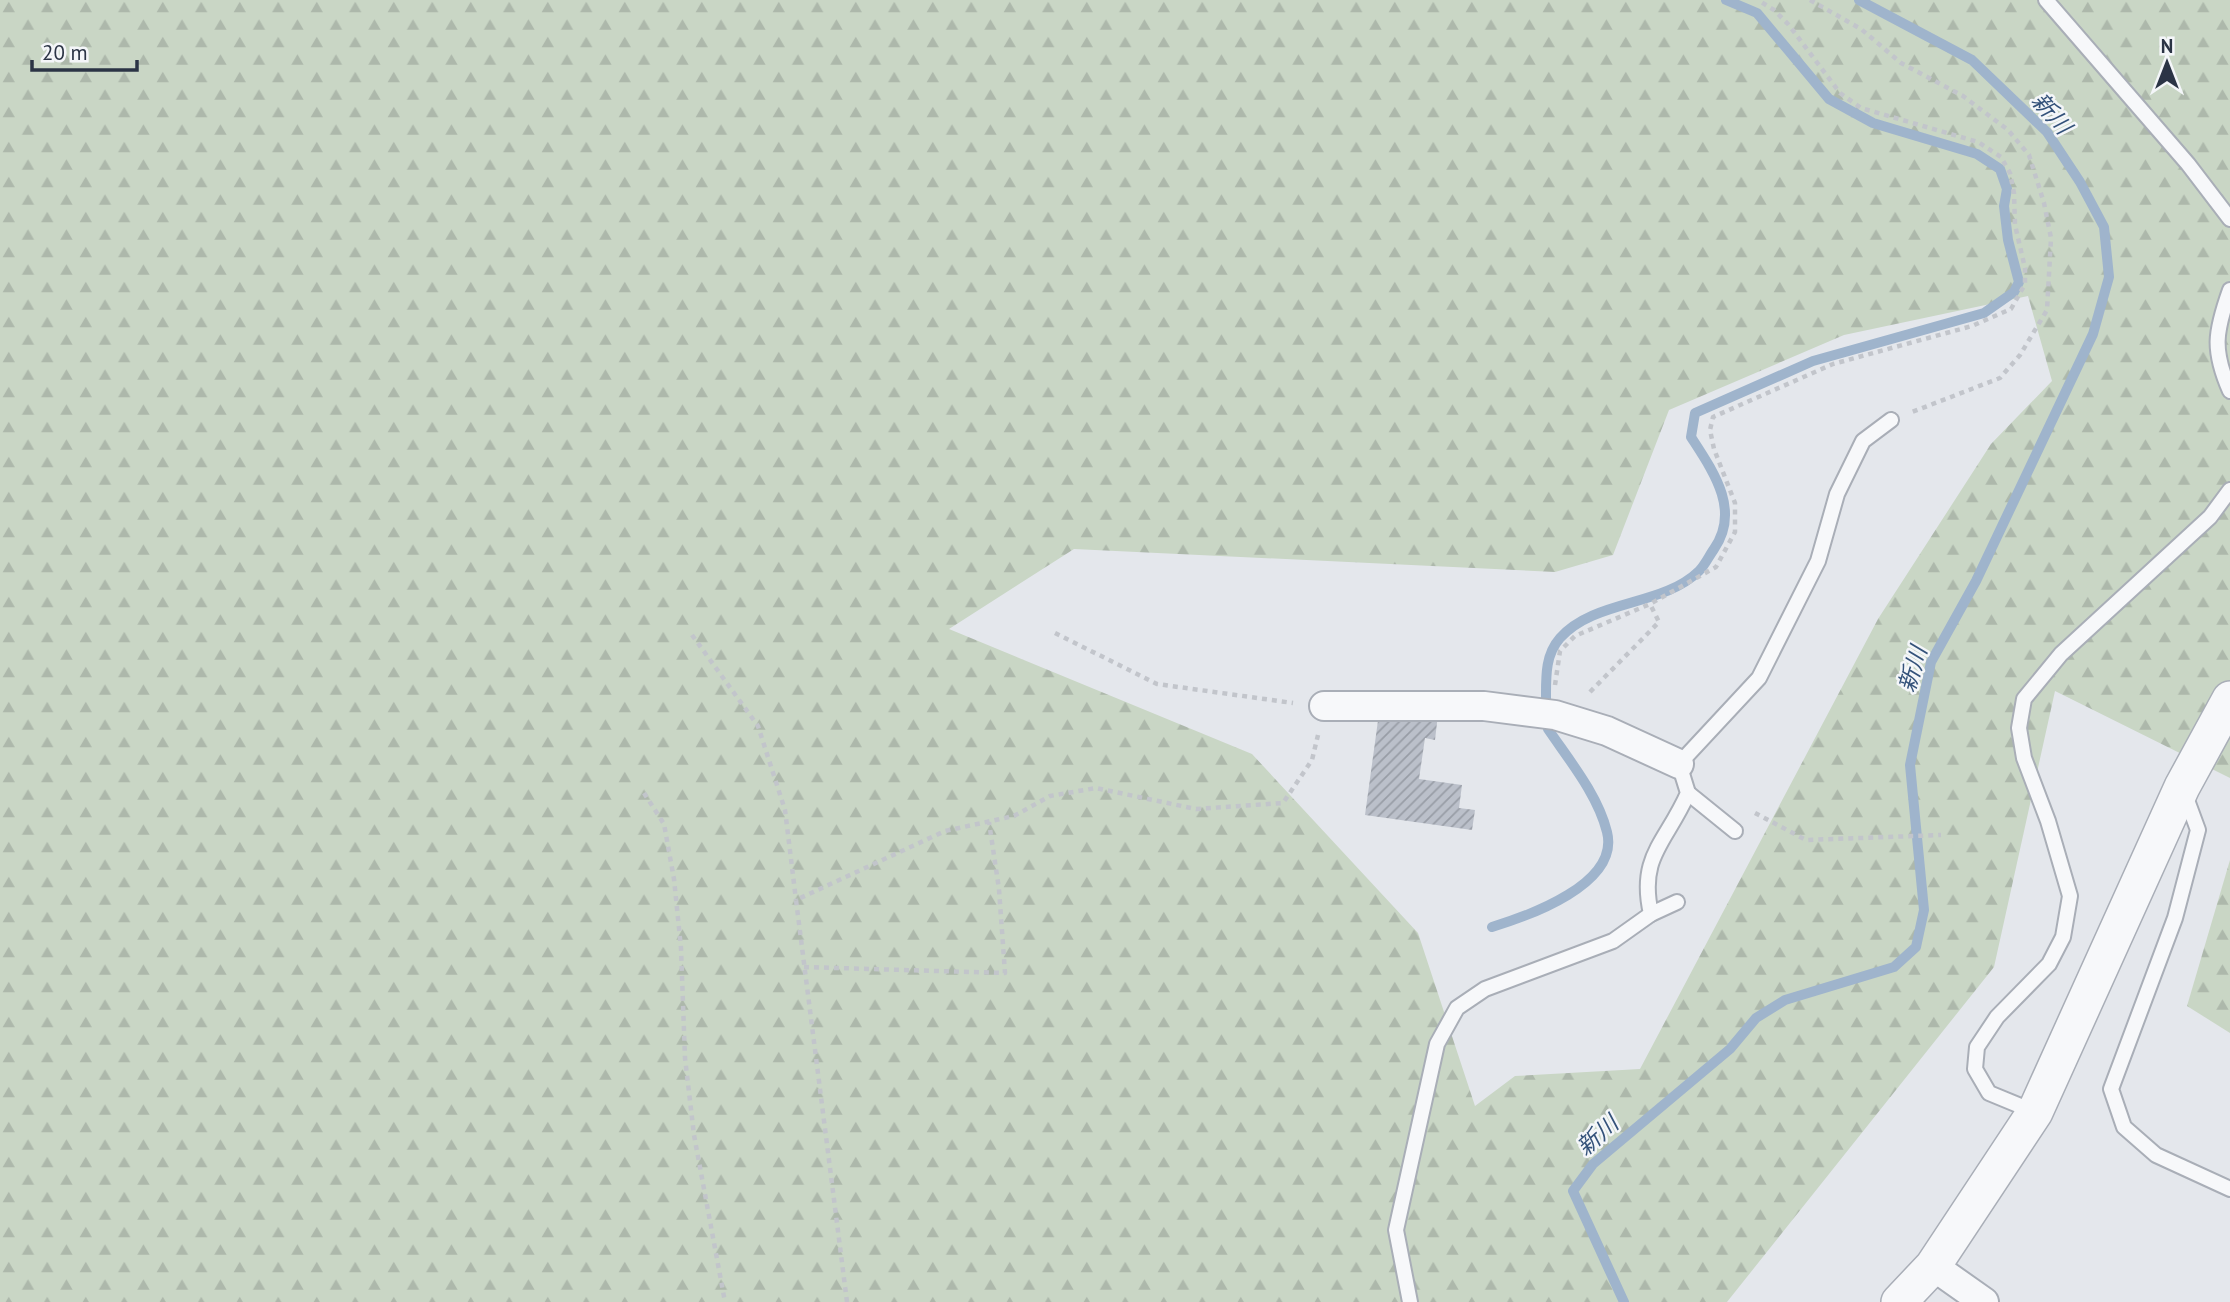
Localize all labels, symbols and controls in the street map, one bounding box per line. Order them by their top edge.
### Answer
scale bar [32,28,136,72]
north arrow [2132,28,2202,98]
text: N [2161,34,2173,58]
text: 20 m [42,39,88,66]
water label: 新川 [2026,86,2080,142]
water label: 新川 [1891,640,1933,695]
water label: 新川 [1570,1107,1626,1161]

